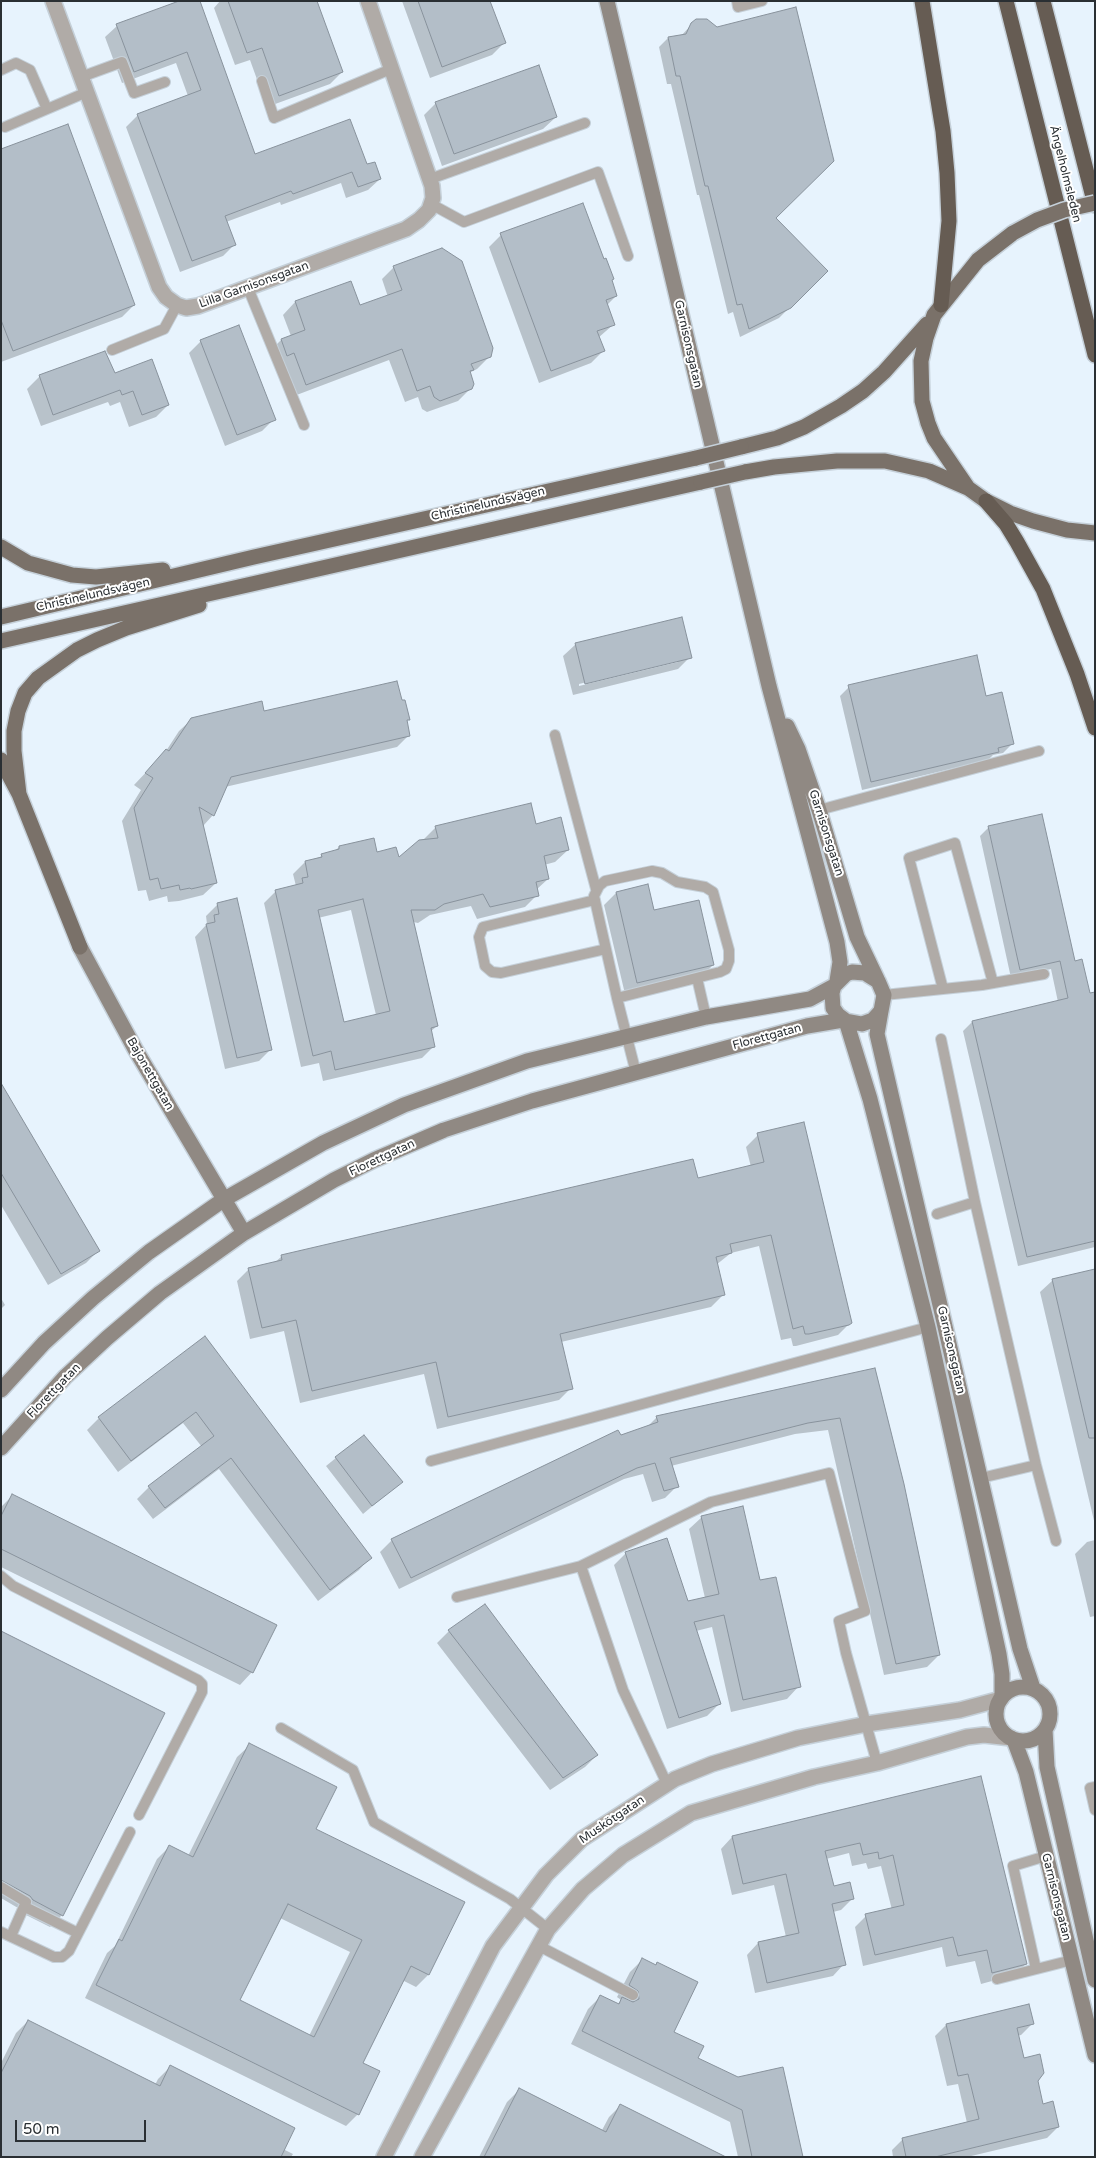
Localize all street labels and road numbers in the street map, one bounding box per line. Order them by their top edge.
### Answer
street label: Ängelholmsleden [1046,124,1084,224]
street label: Lilla Garnisonsgatan [197,259,311,311]
street label: Garnisonsgatan [671,299,705,389]
street label: Christinelundsvägen [430,484,546,524]
street label: Christinelundsvägen [35,575,151,615]
street label: Garnisonsgatan [805,788,847,878]
street label: Florettgatan [731,1021,803,1053]
street label: Bajonettgatan [123,1035,177,1113]
street label: Florettgatan [347,1137,417,1179]
street label: Garnisonsgatan [934,1305,968,1395]
street label: Florettgatan [24,1361,84,1421]
street label: Muskötgatan [577,1793,647,1847]
street label: Garnisonsgatan [1038,1852,1074,1942]

